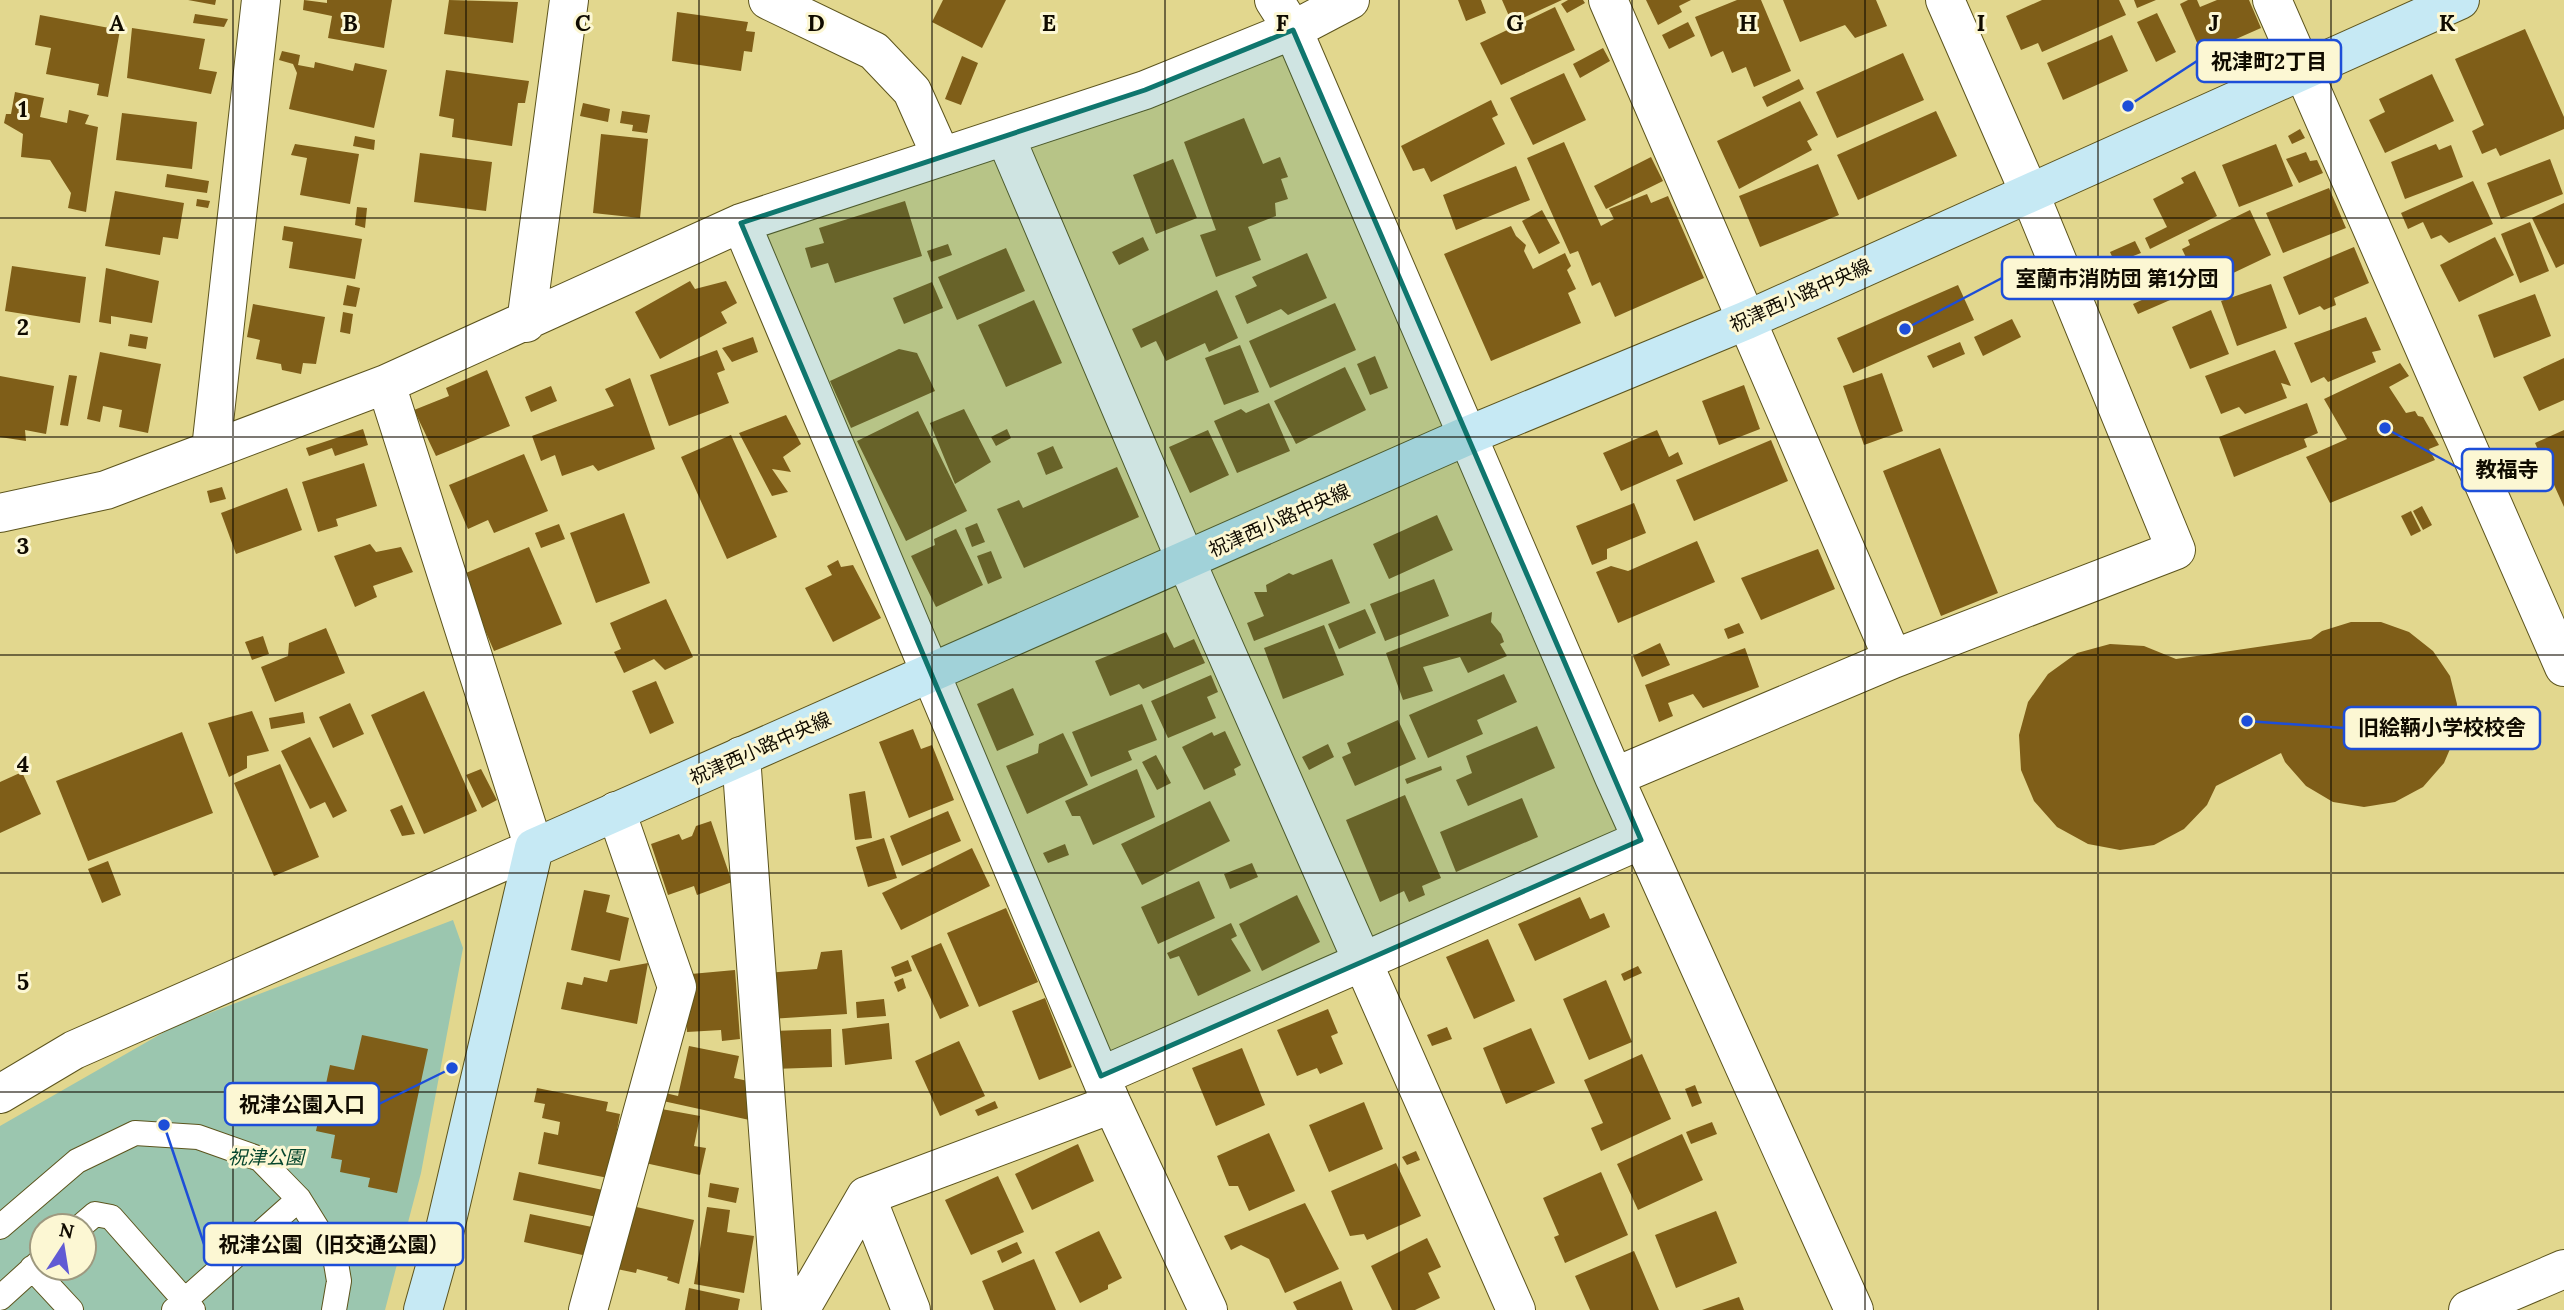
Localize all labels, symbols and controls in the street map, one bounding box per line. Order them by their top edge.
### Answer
text: A [109,8,125,37]
text: B [342,8,358,37]
text: C [575,8,591,37]
text: D [807,8,825,37]
text: E [1042,8,1056,37]
text: F [1275,8,1289,37]
text: G [1506,8,1524,37]
text: H [1739,8,1757,37]
text: I [1977,8,1985,37]
text: J [2209,8,2219,37]
text: K [2439,8,2456,37]
callout: 祝津町2丁目 [2197,40,2341,82]
text: 祝津町2丁目 [2211,48,2327,75]
text: 1 [18,94,28,123]
street label: 祝津西小路中央線 [1726,253,1874,337]
callout: 室蘭市消防団 第1分団 [2002,257,2233,299]
text: 室蘭市消防団 第1分団 [2015,265,2219,292]
text: 2 [17,312,29,341]
callout: 教福寺 [2462,449,2553,491]
text: 教福寺 [2476,456,2539,483]
street label: 祝津西小路中央線 [1205,478,1353,562]
text: 3 [17,531,29,560]
street label: 祝津西小路中央線 [686,706,834,790]
callout: 旧絵鞆小学校校舎 [2344,707,2540,749]
text: 旧絵鞆小学校校舎 [2358,714,2526,741]
text: 4 [17,749,29,778]
text: 5 [17,967,29,996]
callout: 祝津公園入口 [225,1083,379,1125]
text: 祝津公園入口 [239,1091,365,1118]
park label: 祝津公園 [228,1145,307,1169]
north arrow [28,1212,98,1282]
text: N [57,1217,77,1244]
callout: 祝津公園（旧交通公園） [204,1223,463,1265]
text: 祝津公園（旧交通公園） [219,1231,450,1258]

